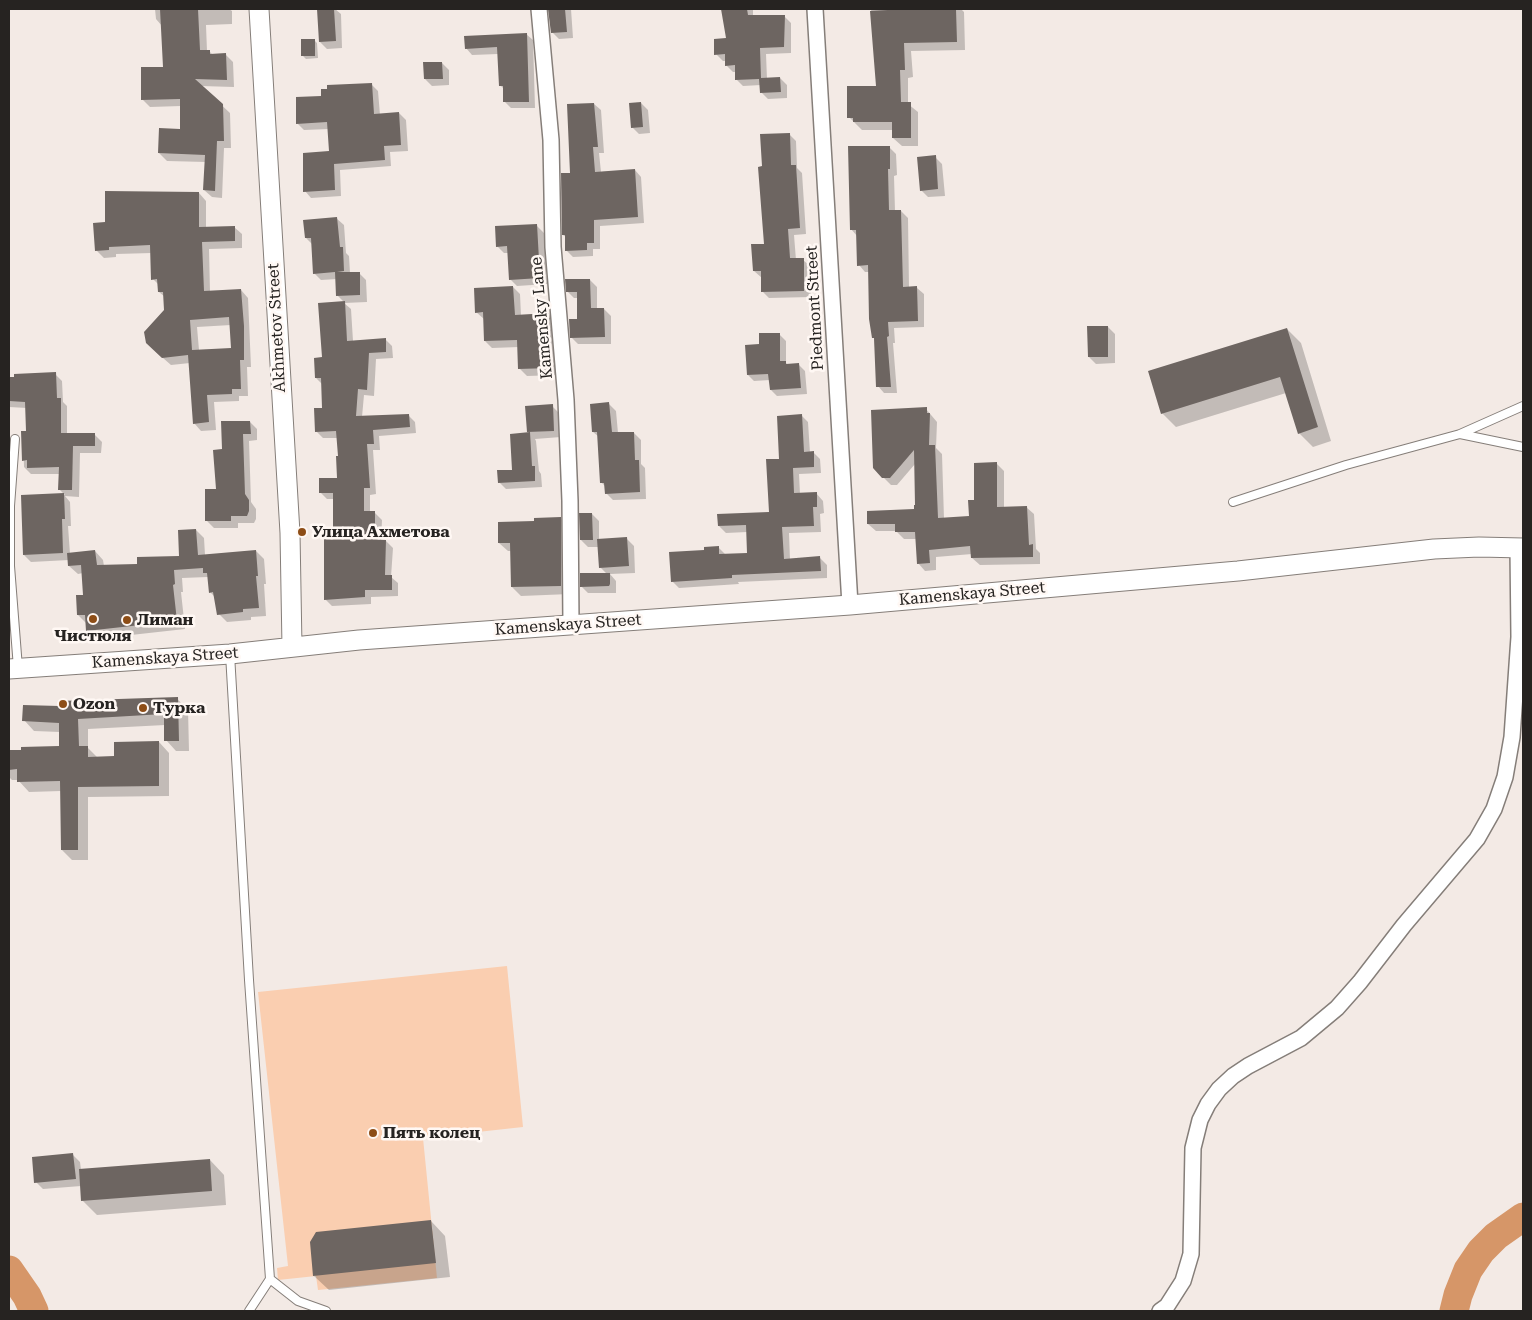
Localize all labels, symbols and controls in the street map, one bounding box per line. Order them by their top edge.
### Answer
street label: Piedmont Street [802,245,828,371]
street label: Kamensky Lane [527,256,557,380]
street label: Akhmetov Street [264,263,290,393]
place label: Улица Ахметова [312,522,450,542]
marker: Улица Ахметова [296,526,308,538]
street label: Kamenskaya Street [898,578,1046,610]
place label: Лиман [137,610,193,630]
street label: Kamenskaya Street [494,610,642,640]
marker: Чистюля [87,613,99,625]
marker: Лиман [121,614,133,626]
place label: Чистюля [54,626,132,646]
street label: Kamenskaya Street [91,643,239,673]
place label: Ozon [73,694,115,714]
marker: Ozon [57,698,69,710]
place label: Турка [153,698,205,718]
marker: Турка [137,702,149,714]
place label: Пять колец [383,1123,480,1143]
marker: Пять колец [367,1127,379,1139]

